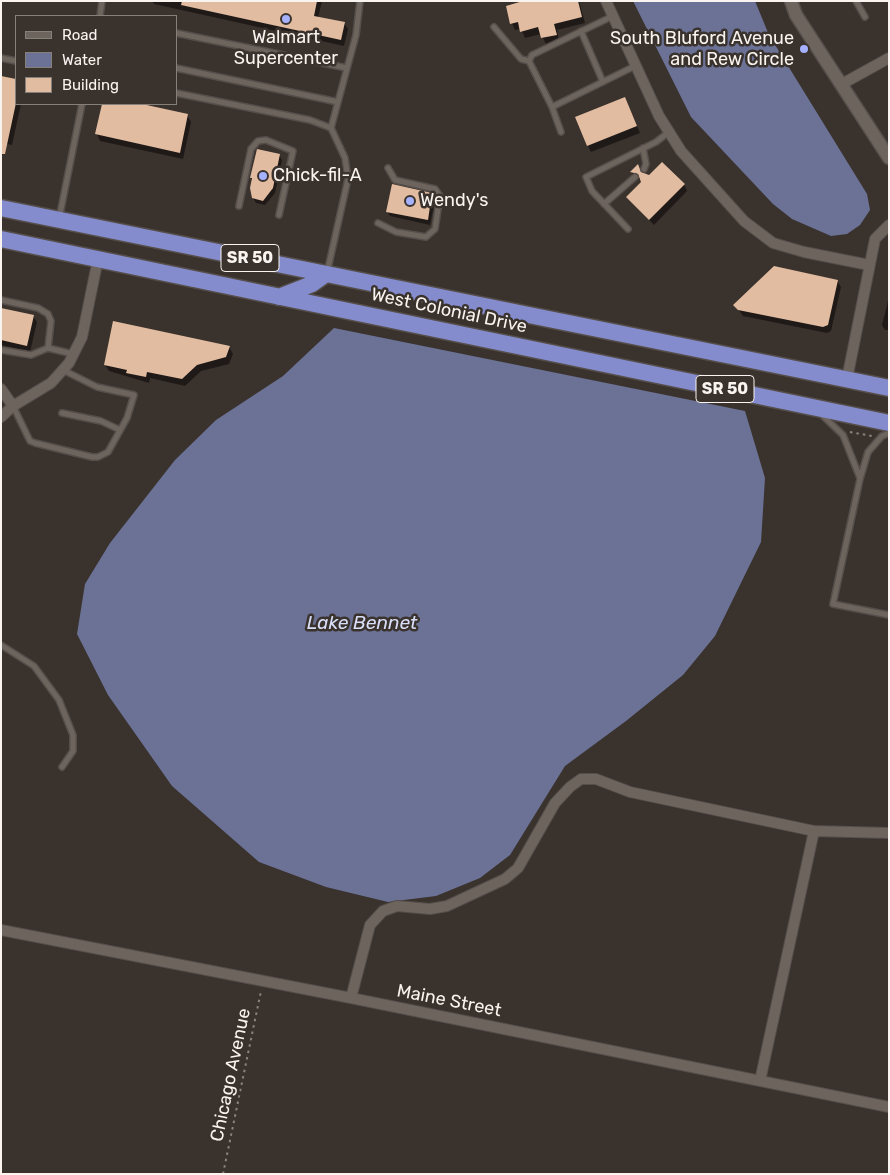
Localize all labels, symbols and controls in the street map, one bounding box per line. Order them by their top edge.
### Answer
marker: Walmart Supercenter [280,13,292,25]
legend [15,15,178,105]
text: Road [62,26,98,44]
place label: Walmart Supercenter [234,27,338,70]
place label: South Bluford Avenue and Rew Circle [610,28,794,70]
marker: South Bluford Avenue and Rew Circle [798,43,810,55]
text: Water [62,51,102,69]
text: Building [62,76,119,94]
place label: Chick-fil-A [273,165,362,187]
marker: Chick-fil-A [257,170,269,182]
place label: Wendy's [420,190,488,212]
marker: Wendy's [404,195,416,207]
road number: SR 50 [221,244,279,272]
street label: West Colonial Drive [369,284,529,338]
road number: SR 50 [696,376,754,402]
water label: Lake Bennet [307,613,417,635]
street label: Maine Street [395,980,503,1022]
street label: Chicago Avenue [206,1006,256,1144]

